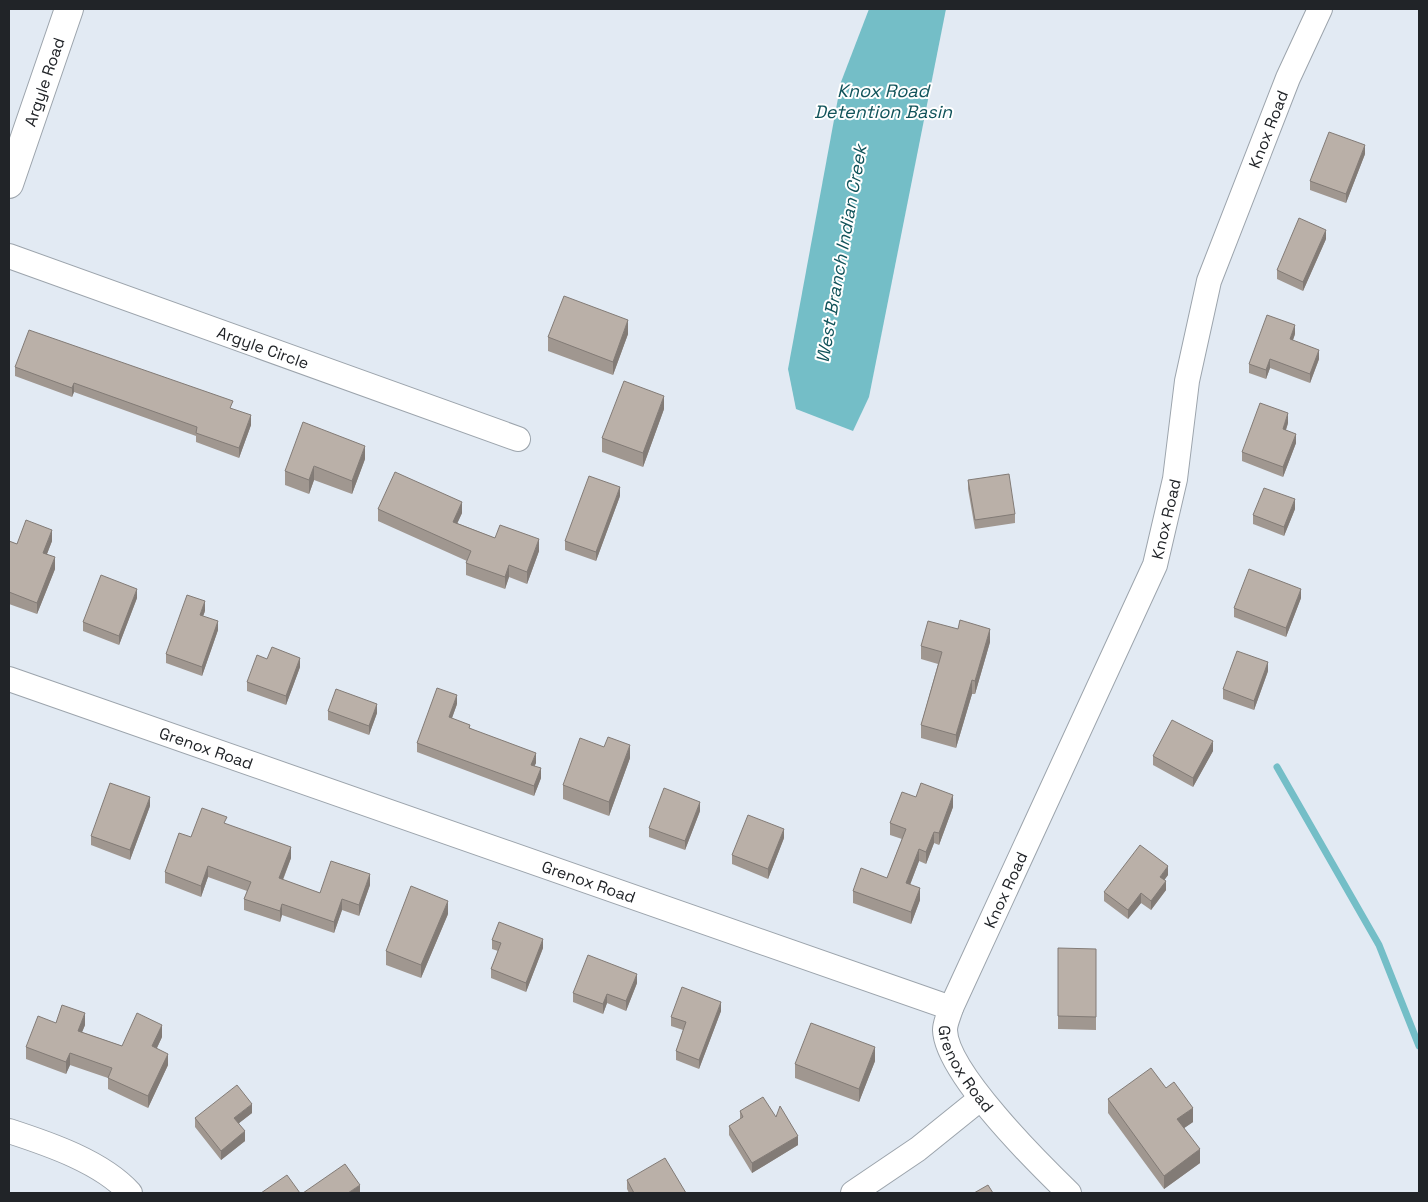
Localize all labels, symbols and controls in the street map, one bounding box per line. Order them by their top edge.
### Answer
street label: Argyle Road [19,35,69,129]
water label: Knox Road Detention Basin [814,79,953,123]
street label: Knox Road [1243,87,1293,171]
water label: West Branch Indian Creek [810,141,872,365]
street label: Argyle Circle [214,321,312,374]
street label: Knox Road [1146,477,1185,561]
street label: Grenox Road [157,722,256,774]
street label: Knox Road [979,848,1032,931]
street label: Grenox Road [539,855,638,908]
street label: Grenox Road [934,1025,999,1116]

